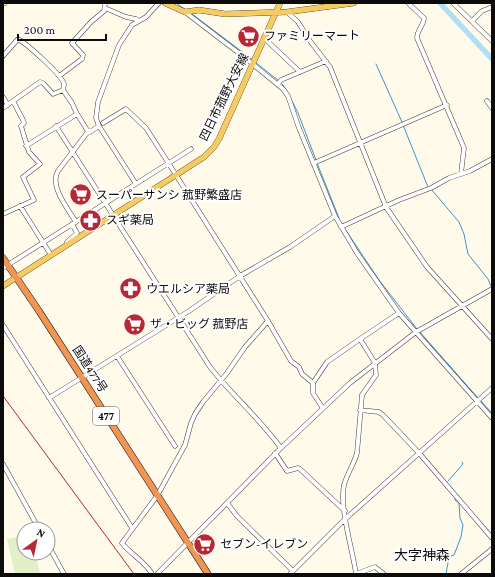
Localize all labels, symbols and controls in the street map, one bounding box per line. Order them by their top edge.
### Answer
scale bar [18,16,106,42]
text: 200 m [24,23,56,37]
supermarket icon: ファミリーマート [236,23,262,49]
place label: ファミリーマート [264,29,360,43]
street label: 四日市菰野大安線 [197,51,251,143]
supermarket icon: スーパーサンシ 菰野繁盛店 [67,182,93,208]
place label: スーパーサンシ 菰野繁盛店 [96,188,242,202]
pharmacy icon: スギ薬局 [78,207,104,233]
place label: スギ薬局 [106,213,154,227]
pharmacy icon: ウエルシア薬局 [118,276,144,302]
place label: ウエルシア薬局 [146,282,230,296]
supermarket icon: ザ・ビッグ 菰野店 [121,311,147,337]
place label: ザ・ビッグ 菰野店 [150,317,248,331]
street label: 国道477号 [70,343,110,395]
road number: 477 [93,407,119,425]
north arrow [16,521,56,561]
text: N [35,526,48,540]
supermarket icon: セブン-イレブン [191,531,217,557]
place label: セブン-イレブン [220,537,308,551]
district label: 大字神森 [394,547,450,563]

